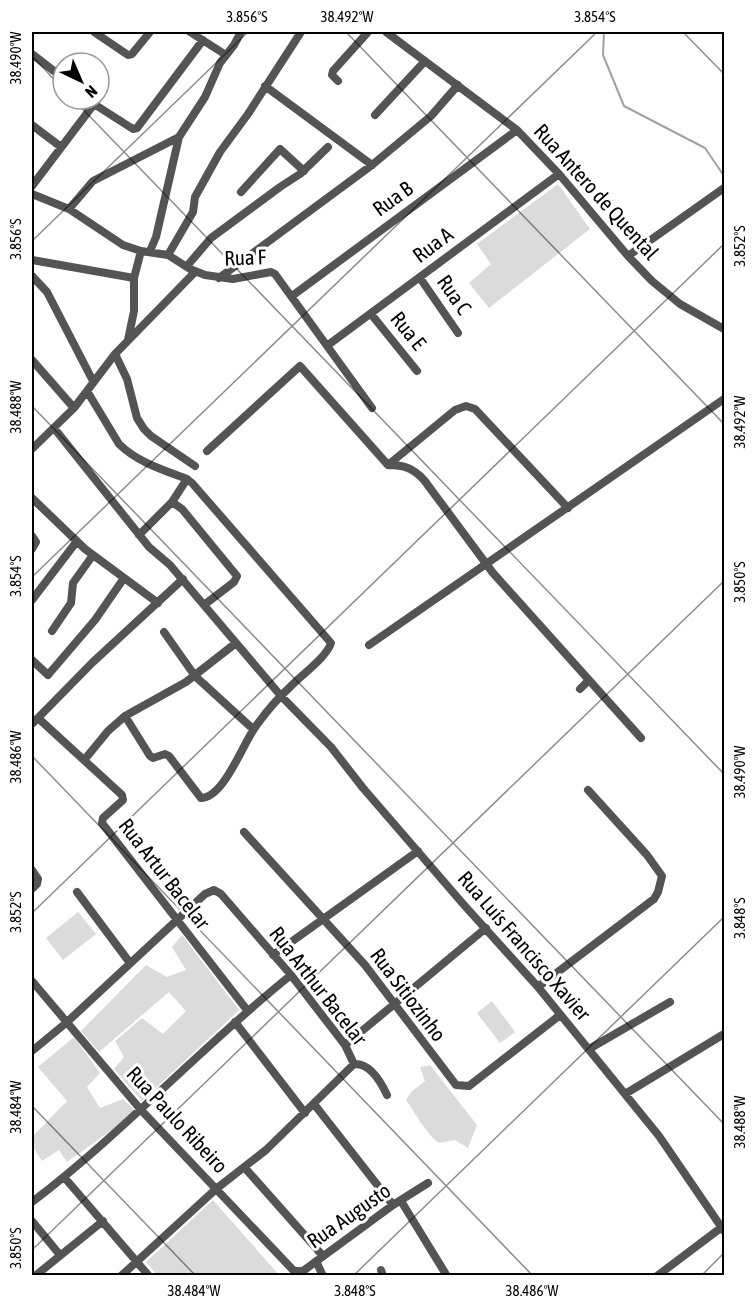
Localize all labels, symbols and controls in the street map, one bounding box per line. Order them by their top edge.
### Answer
text: 3.856°S [226,8,268,25]
text: 38.492°W [321,8,374,25]
text: 3.854°S [574,8,616,25]
text: 38.490°W [7,31,24,84]
north arrow [51,51,111,111]
text: N [82,82,101,102]
street label: Rua Antero de Quental [530,119,664,264]
street label: Rua B [368,176,417,221]
text: 3.856°S [7,218,24,260]
street label: Rua A [408,221,458,267]
text: 3.852°S [731,225,748,267]
street label: Rua F [224,244,267,270]
street label: Rua C [433,270,477,319]
street label: Rua E [386,306,431,354]
text: 38.488°W [7,380,24,433]
text: 38.492°W [731,395,748,448]
text: 3.854°S [7,555,24,597]
text: 3.850°S [731,561,748,603]
text: 38.486°W [7,730,24,783]
text: 38.490°W [731,745,748,798]
street label: Rua Artur Bacelar [114,813,216,934]
street label: Rua Luís Francisco Xavier [454,866,596,1025]
text: 3.852°S [7,891,24,933]
text: 3.848°S [731,897,748,939]
street label: Rua Arthur Bacelar [265,921,373,1050]
street label: Rua Sitiozinho [366,943,452,1046]
street label: Rua Paulo Ribeiro [122,1061,233,1178]
text: 38.484°W [7,1080,24,1133]
text: 38.488°W [731,1095,748,1148]
street label: Rua Augusto [302,1178,395,1253]
text: 3.850°S [7,1227,24,1269]
text: 38.484°W [168,1282,221,1299]
text: 3.848°S [334,1282,376,1299]
text: 38.486°W [506,1282,559,1299]

